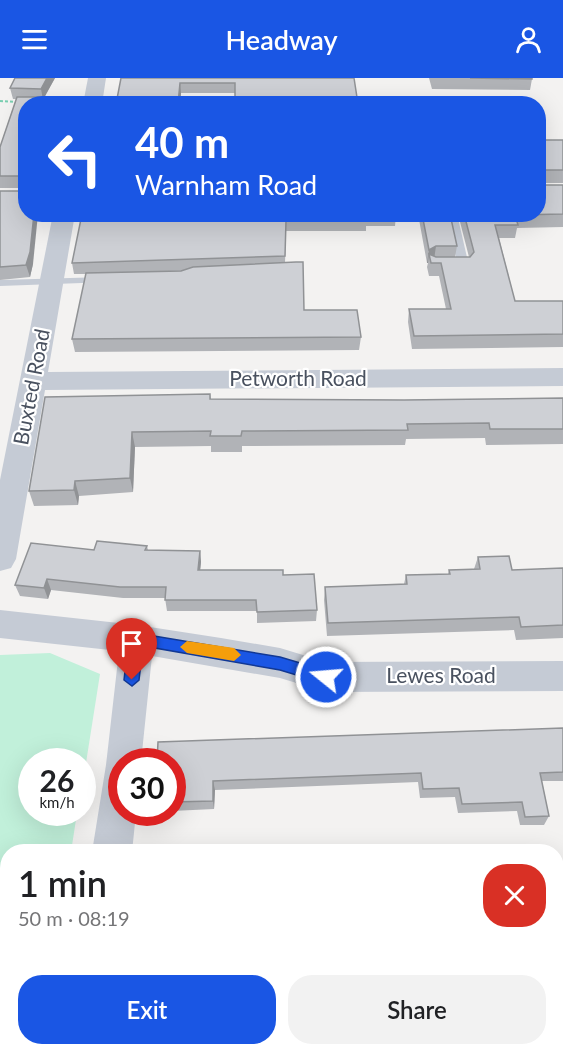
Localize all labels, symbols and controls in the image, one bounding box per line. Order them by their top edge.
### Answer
icon: menu [18,23,51,56]
text: Headway [225,23,338,56]
icon: person [512,23,545,56]
text: 40 m [135,117,229,167]
icon: left [36,120,114,198]
text: Warnham Road [135,168,317,201]
street label: Buxted Road [7,327,54,447]
street label: Petworth Road [229,365,367,390]
pin [106,618,157,680]
icon: arrive [115,627,148,660]
position arrow [294,645,358,709]
street label: Lewes Road [386,662,496,687]
speed limit sign: 30 [108,748,186,826]
text: 26 [40,762,74,798]
text: km/h [39,793,75,811]
text: 1 min [18,861,107,905]
button: close [483,864,546,927]
text: 50 m · 08:19 [18,906,130,930]
button: Exit [18,975,276,1044]
button: Share [288,975,546,1044]

